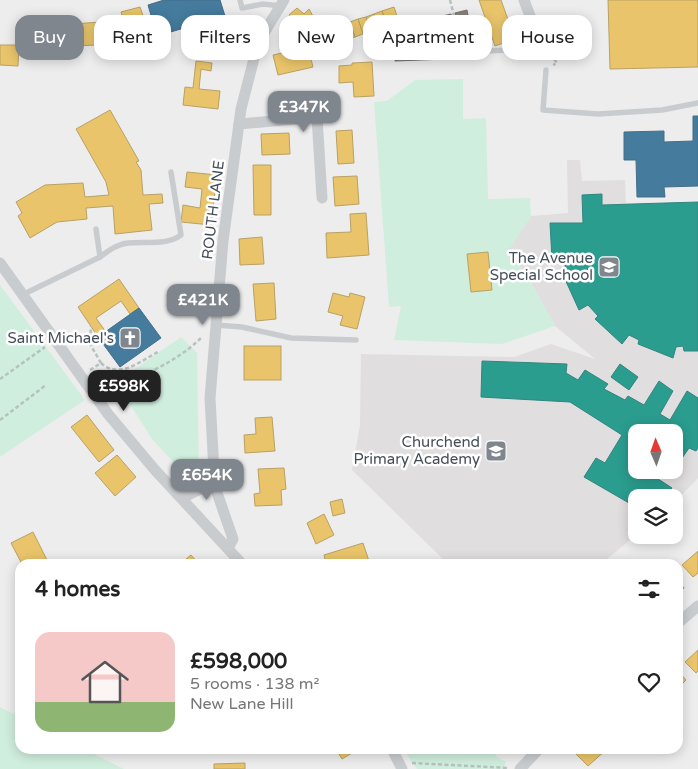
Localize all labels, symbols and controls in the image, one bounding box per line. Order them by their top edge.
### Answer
chip: Buy [15,15,84,60]
chip: Rent [94,15,171,60]
chip: Filters [181,15,269,60]
chip: New [279,15,353,60]
chip: Apartment [363,15,492,60]
chip: House [502,15,592,60]
pin: £347K [269,90,339,133]
text: £347K [279,97,329,117]
street label: ROUTH LANE [198,159,228,261]
place label: The Avenue Special School [490,249,593,284]
school or university icon: The Avenue Special School [597,255,621,279]
pin: £421K [168,284,238,326]
text: £421K [178,290,228,310]
church icon: Saint Michael's [118,326,142,350]
place label: Saint Michael's [8,329,114,347]
pin: £598K [89,370,159,412]
text: £598K [99,376,149,396]
north arrow [628,424,682,479]
map controls [628,424,683,544]
place label: Churchend Primary Academy [354,433,480,468]
school or university icon: Churchend Primary Academy [484,439,508,463]
pin: £654K [172,458,242,501]
text: £654K [182,465,232,485]
button: layers [628,489,683,544]
icon: filters [635,575,663,603]
text: 4 homes [35,577,120,602]
text: £598,000 [190,649,287,674]
icon: home [75,652,135,712]
icon: heart [635,668,663,696]
text: 5 rooms · 138 m² [190,674,319,694]
text: New Lane Hill [190,694,293,714]

